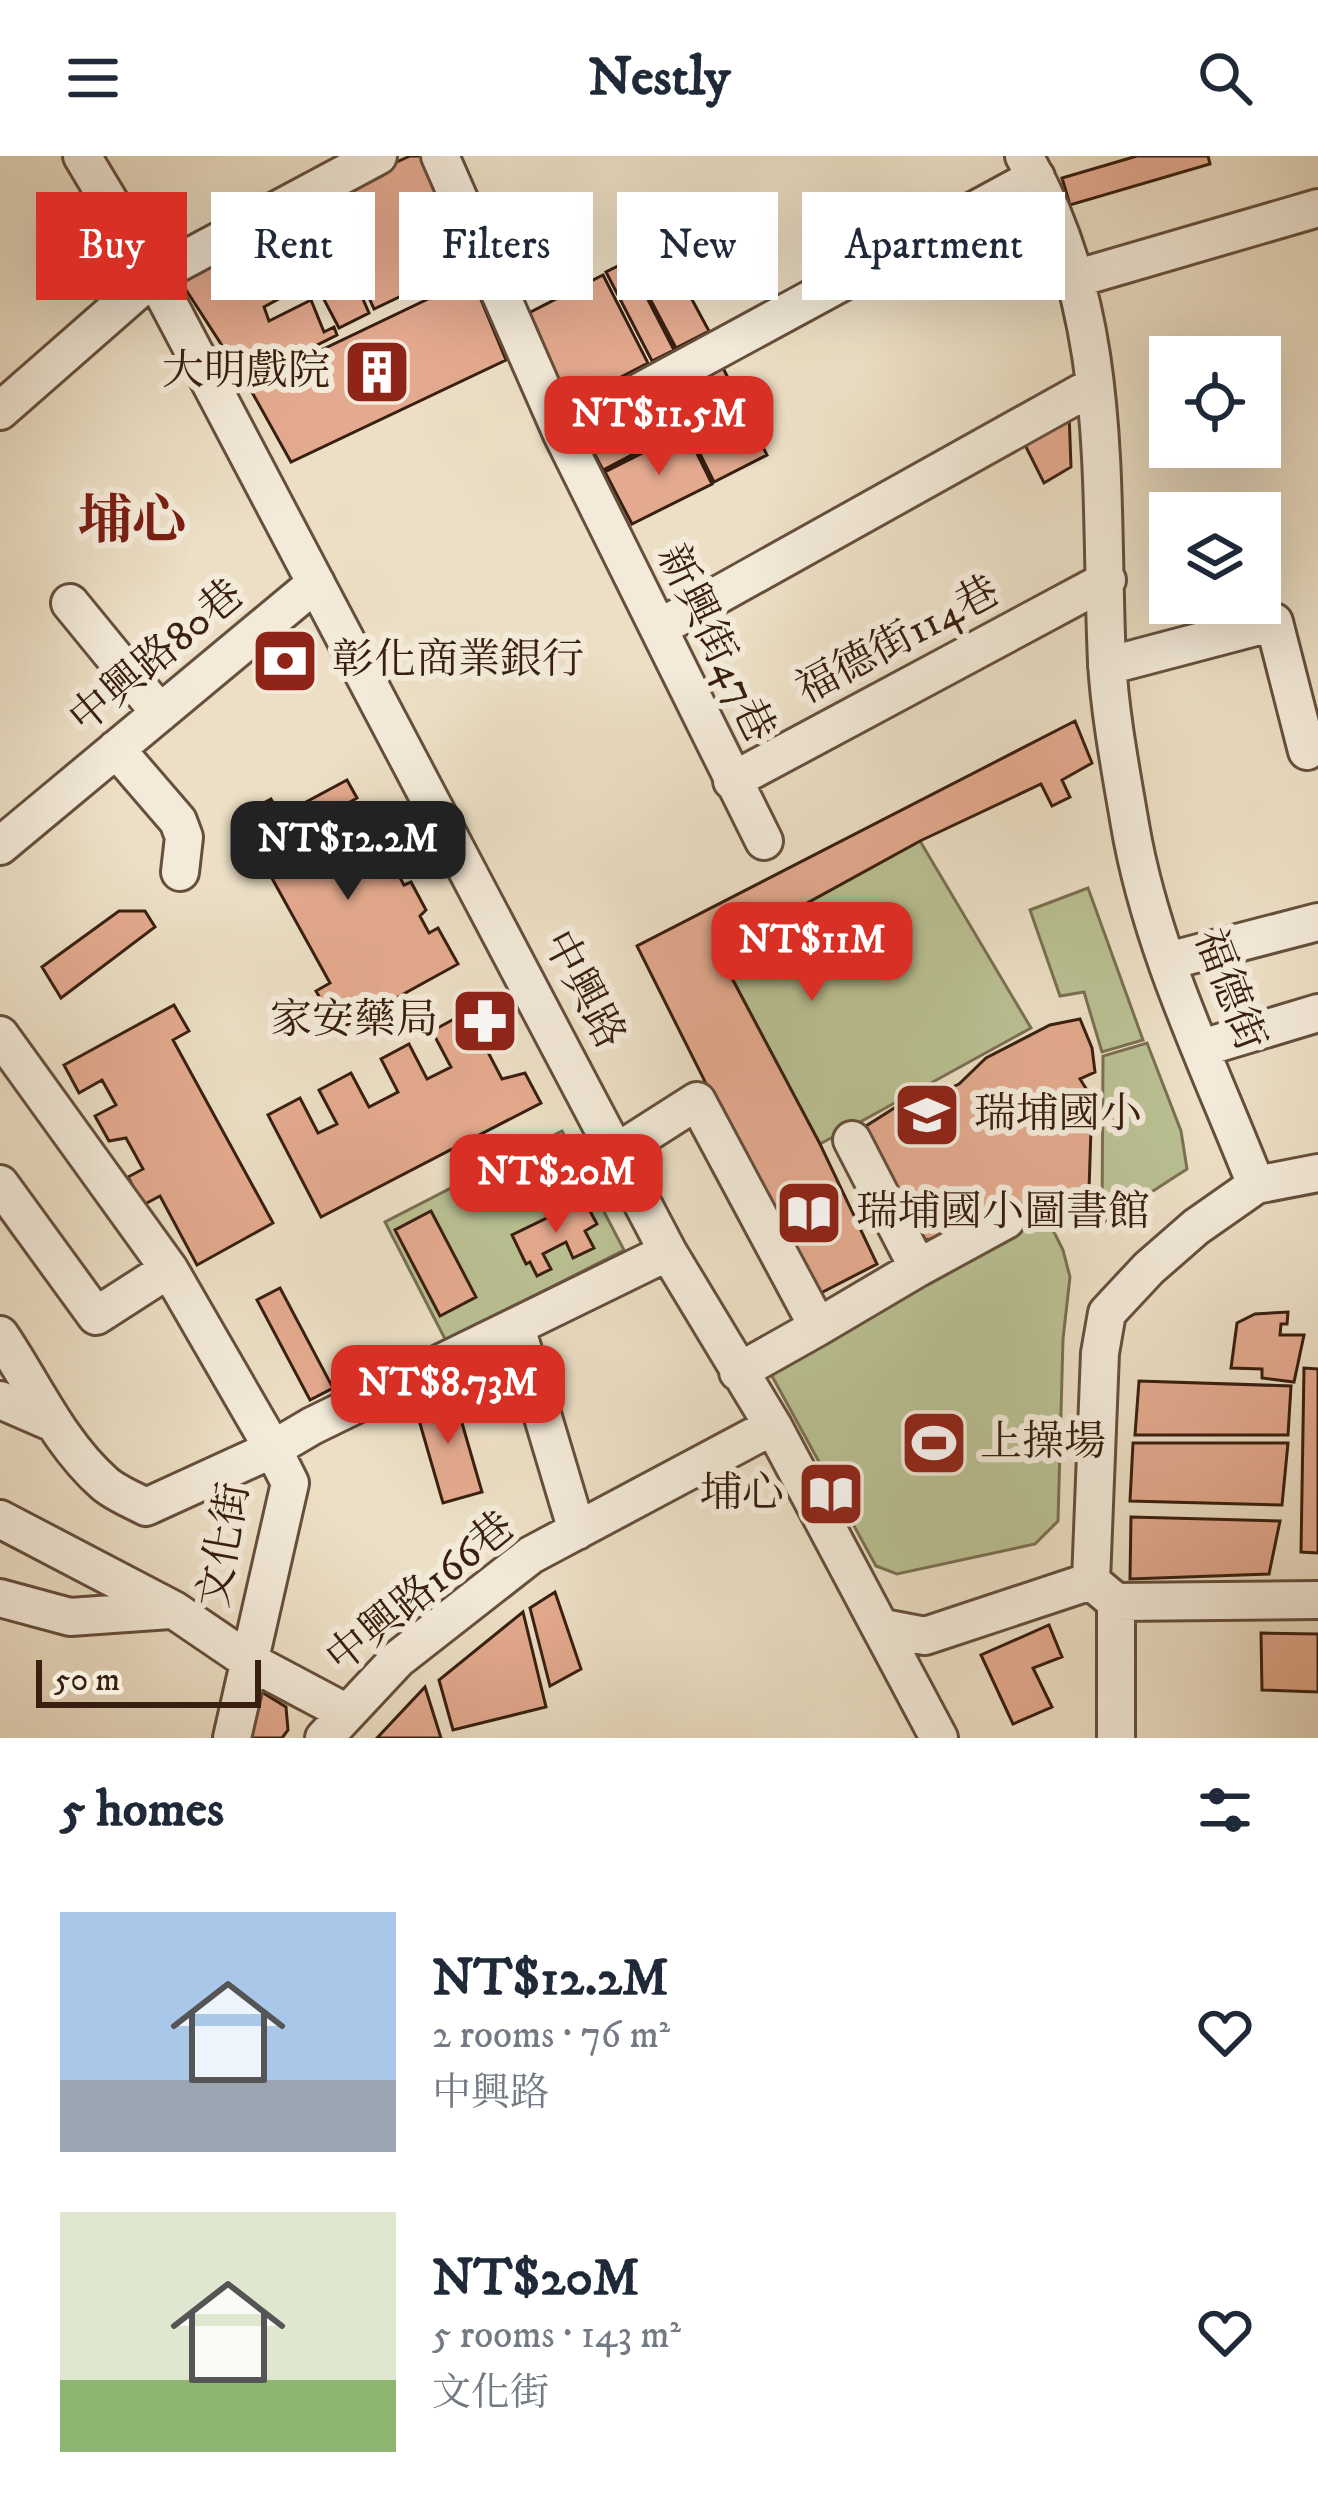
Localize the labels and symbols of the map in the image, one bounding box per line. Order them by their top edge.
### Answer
building icon: 大明戲院 [342,337,412,407]
place label: 大明戲院 [162,346,330,398]
pin: NT$11.5M [535,376,783,478]
district label: 埔心 [78,489,186,556]
street label: 新興街47巷 [645,537,785,751]
street label: 福德街114巷 [787,566,1009,716]
street label: 中興路80巷 [59,569,255,745]
bank icon: 彰化商業銀行 [250,626,320,696]
place label: 彰化商業銀行 [332,635,584,687]
pin: NT$12.2M [224,801,472,903]
pin: NT$11M [714,902,910,1004]
street label: 中興路 [530,922,636,1058]
street label: 福德街 [1182,922,1276,1058]
pharmacy icon: 家安藥局 [450,986,520,1056]
place label: 家安藥局 [270,995,438,1047]
school or university icon: 瑞埔國小 [892,1080,962,1150]
place label: 瑞埔國小 [974,1089,1142,1141]
pin: NT$20M [458,1134,654,1236]
library icon: 瑞埔國小圖書館 [774,1178,844,1248]
place label: 瑞埔國小圖書館 [856,1187,1150,1239]
pin: NT$8.73M [324,1345,572,1447]
sports icon: 上操場 [899,1408,969,1478]
place label: 上操場 [980,1417,1106,1469]
library icon: 埔心 [796,1459,866,1529]
place label: 埔心 [700,1468,784,1520]
street label: 文化街 [188,1478,262,1612]
street label: 中興路166巷 [316,1501,526,1685]
scale bar [36,1654,261,1707]

